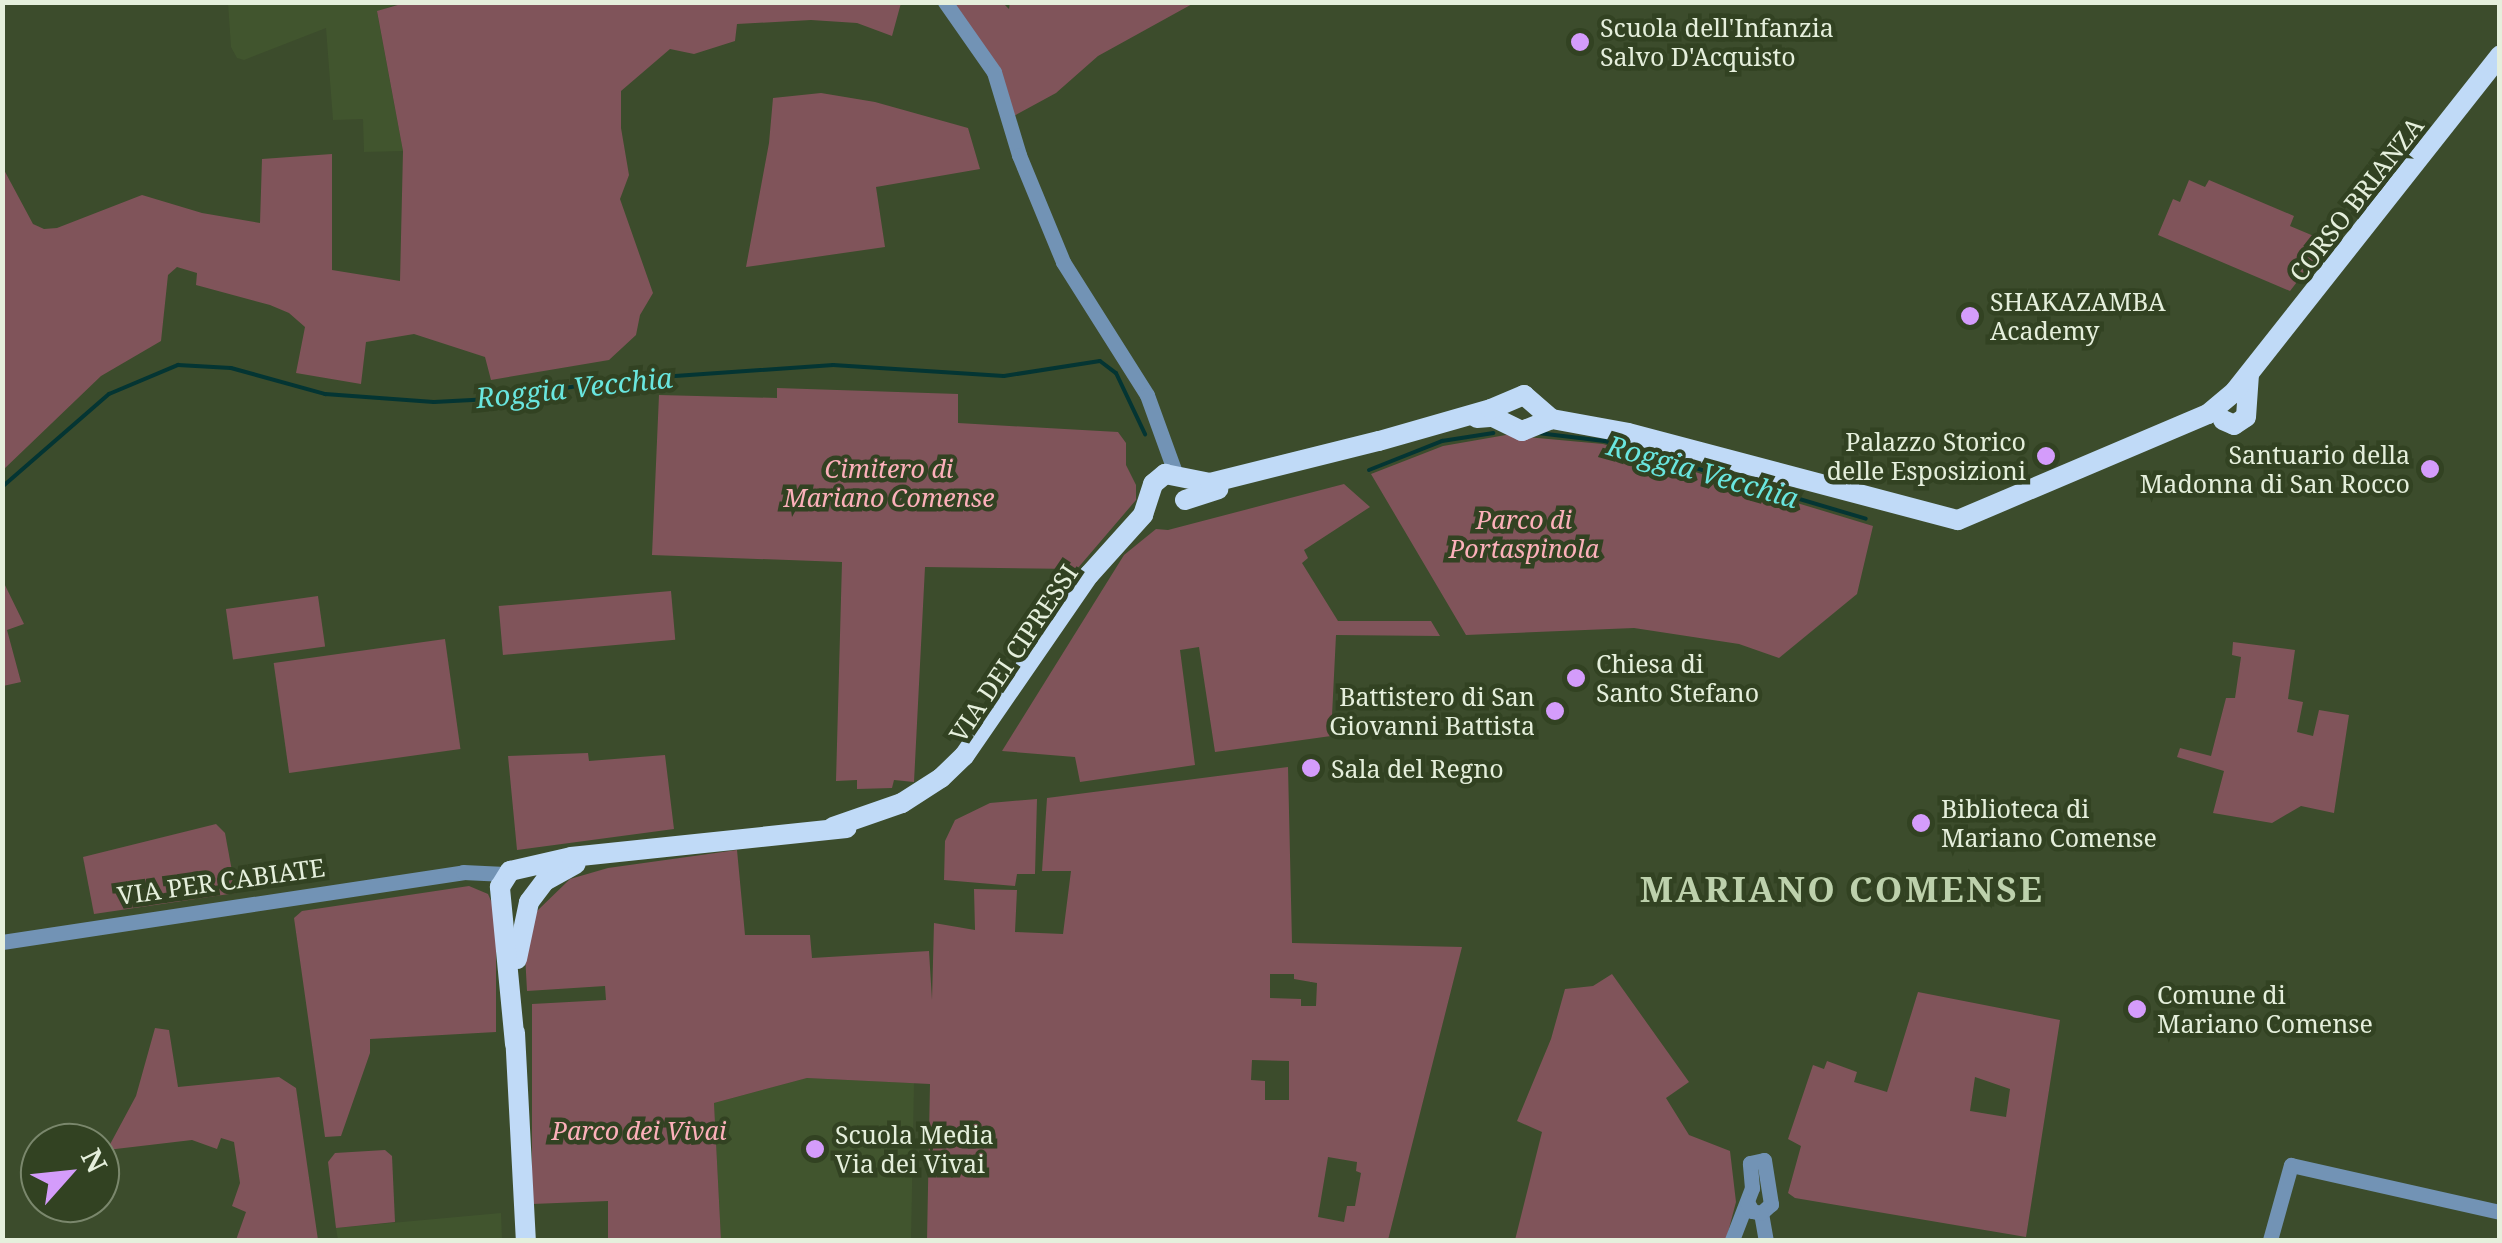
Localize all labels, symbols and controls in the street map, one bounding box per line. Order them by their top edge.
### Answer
place label: Scuola dell'Infanzia Salvo D'Acquisto [1600,13,1834,72]
marker: Scuola dell'Infanzia Salvo D'Acquisto [1569,31,1591,53]
street label: CORSO BRIANZA [2283,111,2429,287]
place label: SHAKAZAMBA Academy [1990,287,2166,346]
marker: SHAKAZAMBA Academy [1959,305,1981,327]
water label: Roggia Vecchia [474,360,674,414]
place label: Palazzo Storico delle Esposizioni [1827,427,2026,486]
water label: Roggia Vecchia [1603,428,1803,514]
place label: Santuario della Madonna di San Rocco [2140,440,2410,499]
marker: Palazzo Storico delle Esposizioni [2035,445,2057,467]
park label: Cimitero di Mariano Comense [783,454,995,513]
marker: Santuario della Madonna di San Rocco [2419,458,2441,480]
park label: Parco di Portaspinola [1449,505,1599,564]
street label: VIA DEI CIPRESSI [943,559,1083,747]
place label: Chiesa di Santo Stefano [1596,649,1759,708]
marker: Chiesa di Santo Stefano [1565,667,1587,689]
place label: Battistero di San Giovanni Battista [1329,682,1535,741]
marker: Battistero di San Giovanni Battista [1544,700,1566,722]
place label: Sala del Regno [1331,753,1504,783]
marker: Sala del Regno [1300,757,1322,779]
place label: Biblioteca di Mariano Comense [1941,794,2157,853]
marker: Biblioteca di Mariano Comense [1910,812,1932,834]
street label: VIA PER CABIATE [115,852,327,910]
district label: MARIANO COMENSE [1640,868,2044,910]
place label: Comune di Mariano Comense [2157,980,2373,1039]
marker: Comune di Mariano Comense [2126,998,2148,1020]
park label: Parco dei Vivai [551,1115,727,1145]
place label: Scuola Media Via dei Vivai [835,1120,994,1179]
north arrow [20,1123,120,1223]
marker: Scuola Media Via dei Vivai [804,1138,826,1160]
text: N [73,1142,117,1179]

